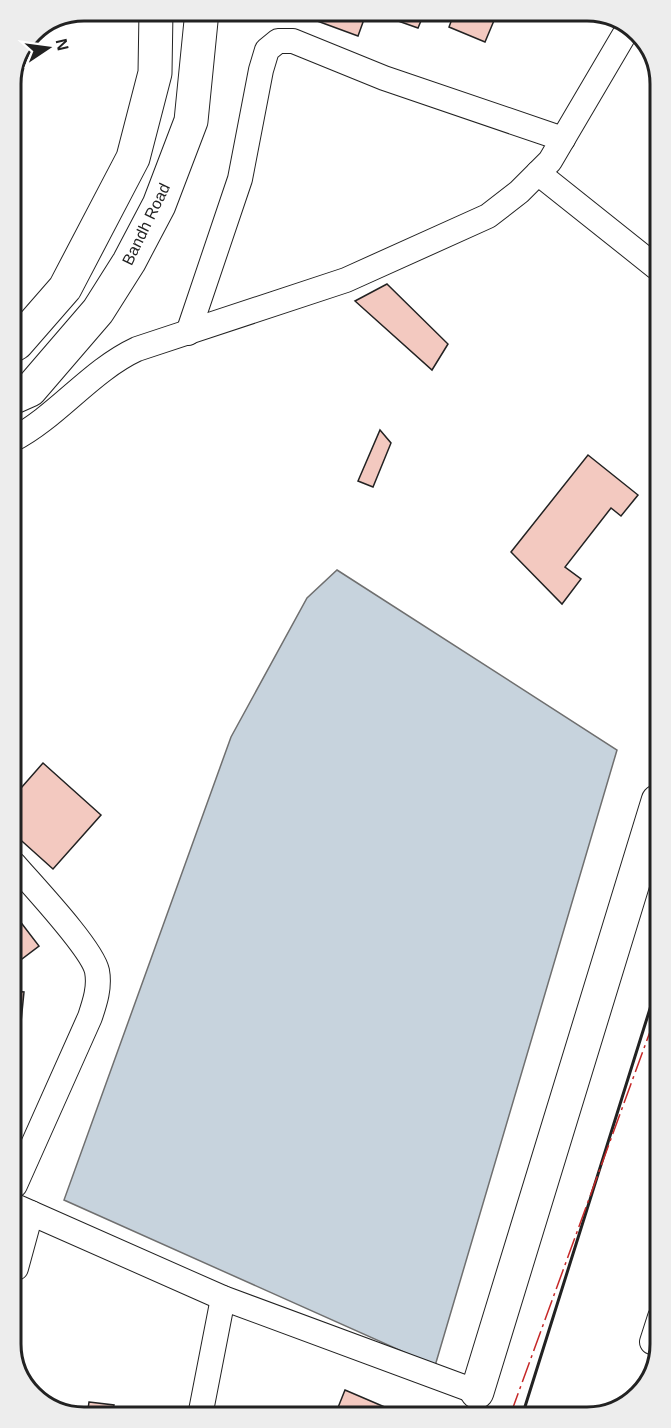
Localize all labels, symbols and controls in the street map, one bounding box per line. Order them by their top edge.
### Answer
north arrow [18,18,78,78]
text: N [53,37,72,52]
street label: Bandh Road [119,180,173,268]

